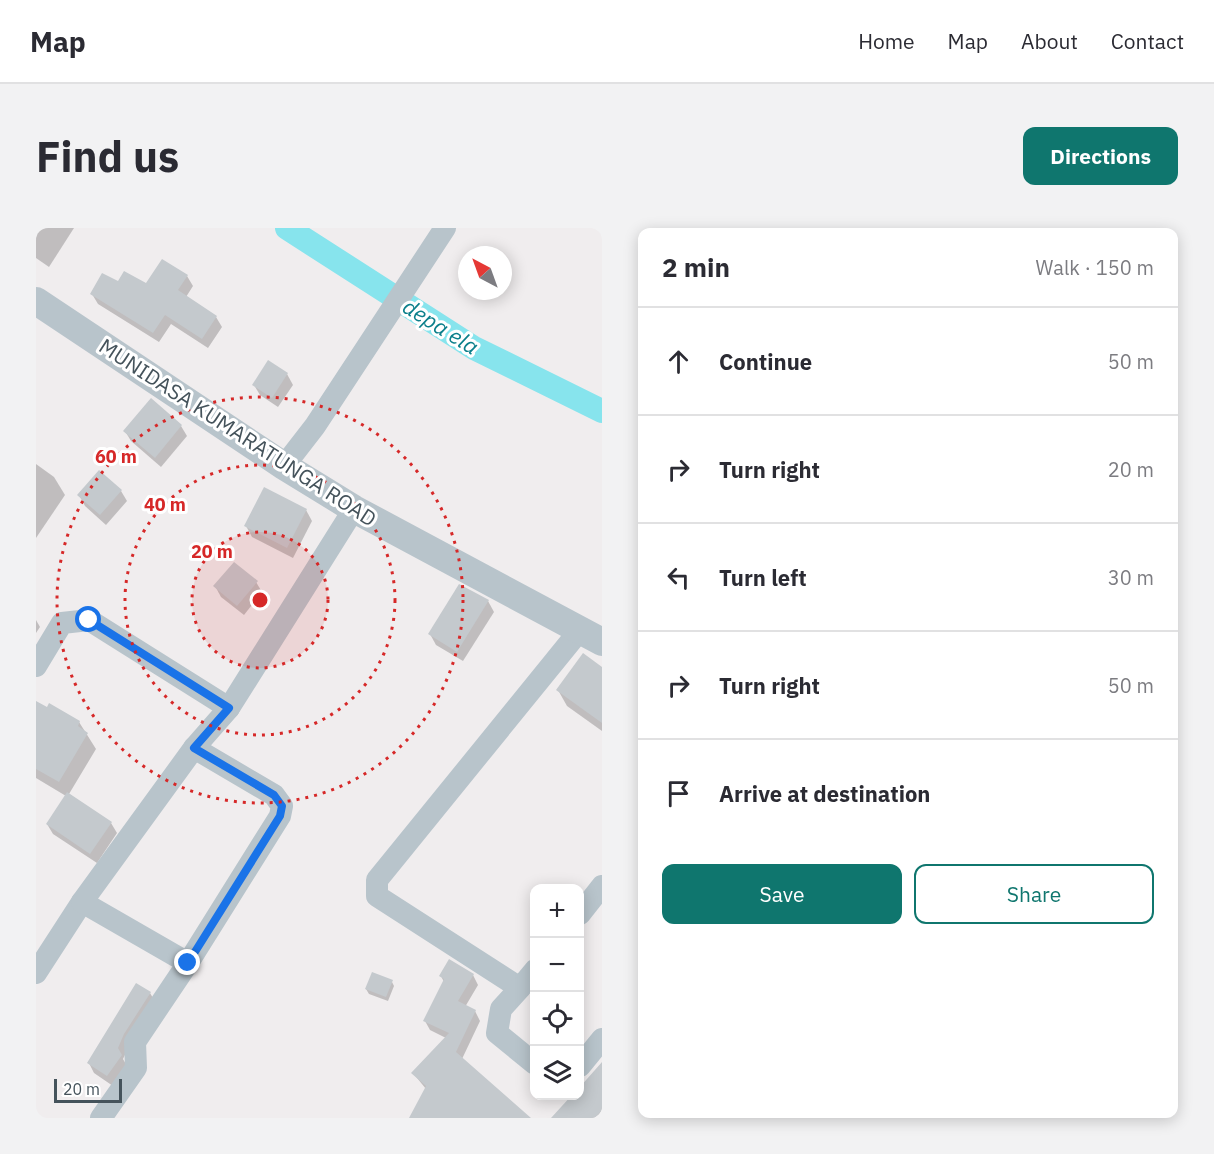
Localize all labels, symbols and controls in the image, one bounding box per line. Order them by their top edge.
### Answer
text: Map [30,23,86,60]
text: Home [858,27,915,55]
text: Map [948,27,988,55]
text: About [1021,27,1078,55]
text: Contact [1111,27,1184,55]
button: Directions [1023,127,1178,185]
text: Find us [36,129,179,184]
north arrow [458,246,512,300]
text: 2 min [662,250,730,284]
text: Walk · 150 m [1036,254,1154,281]
water label: depa ela [397,291,485,361]
street label: MUNIDASA KUMARATUNGA ROAD [94,332,382,532]
icon: ahead [662,345,695,378]
text: Continue [719,347,812,376]
text: 50 m [1108,348,1154,375]
text: 60 m [95,445,137,468]
icon: right [662,453,695,486]
text: Turn right [719,455,820,484]
text: 20 m [1108,456,1154,483]
text: 40 m [144,493,186,516]
text: 20 m [191,540,233,563]
icon: left [662,561,695,594]
text: Turn left [719,563,807,592]
text: 30 m [1108,564,1154,591]
centre of rings [250,590,270,610]
route start [75,606,101,632]
icon: right [662,669,695,702]
text: Turn right [719,671,820,700]
text: 50 m [1108,672,1154,699]
icon: arrive [662,777,695,810]
text: Arrive at destination [719,779,930,808]
button: Save [662,864,902,924]
button: Share [914,864,1154,924]
map controls [530,884,584,1100]
button: + [530,884,584,938]
button: − [530,938,584,992]
route end [174,949,200,975]
button: locate [530,992,584,1046]
button: layers [530,1046,584,1100]
scale bar [54,1076,122,1104]
text: 20 m [63,1079,100,1099]

